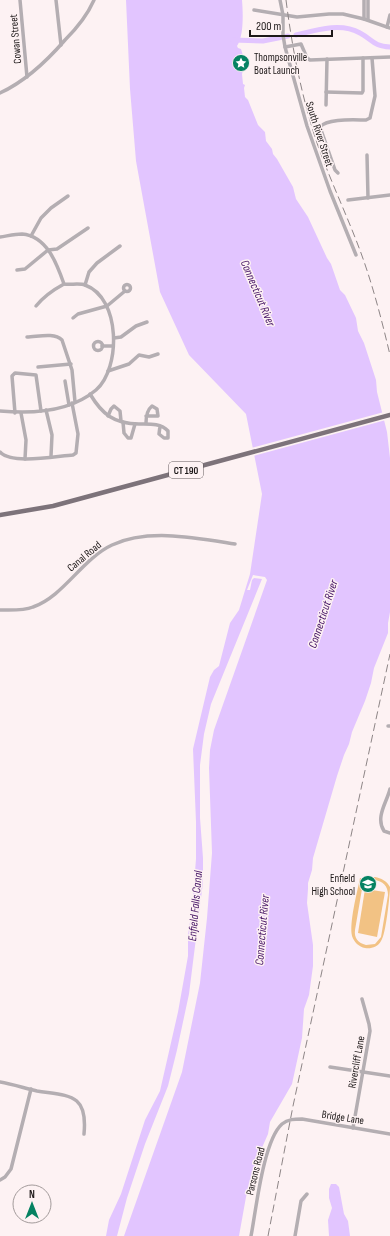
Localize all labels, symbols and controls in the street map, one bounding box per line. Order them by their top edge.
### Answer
scale bar [250,12,332,38]
street label: Cowan Street [7,13,24,64]
text: 200 m [256,19,282,34]
place label: Thompsonville Boat Launch [254,51,307,77]
place icon: Thompsonville Boat Launch [231,53,251,73]
street label: South River Street [303,100,336,169]
water label: Connecticut River [237,258,279,329]
road number: CT 190 [169,462,203,478]
street label: Canal Road [65,538,104,574]
water label: Connecticut River [305,578,342,650]
water label: Enfield Falls Canal [185,869,206,942]
place label: Enfield High School [312,872,355,898]
school or university icon: Enfield High School [358,874,378,894]
water label: Connecticut River [252,894,273,966]
street label: Rivercliff Lane [345,1035,367,1089]
street label: Bridge Lane [321,1108,365,1127]
street label: Parsons Road [243,1145,268,1196]
north arrow [12,1184,52,1224]
text: N [29,1188,35,1201]

